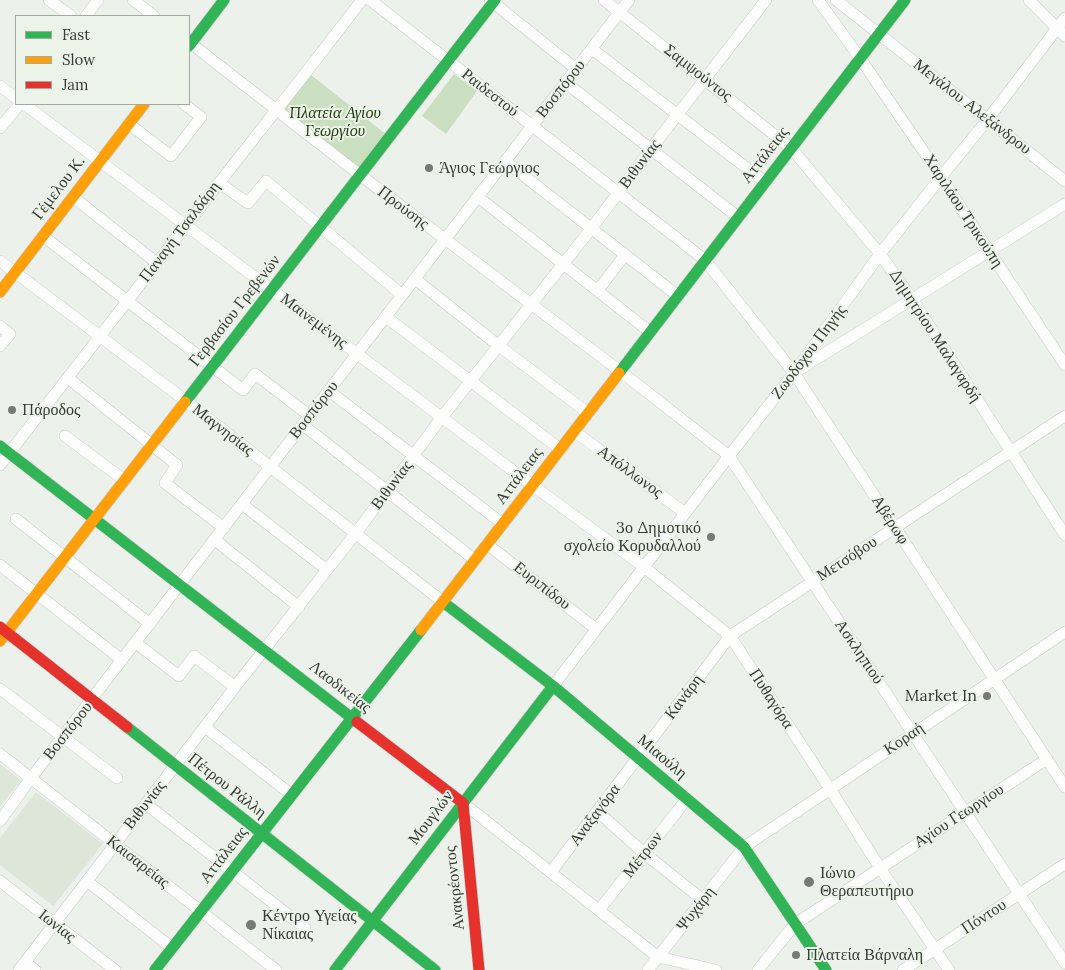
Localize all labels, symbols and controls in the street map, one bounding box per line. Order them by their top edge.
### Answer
legend [15,15,190,105]
text: Fast [62,25,90,44]
street label: Σαμψούντος [660,40,736,106]
text: Slow [62,50,95,69]
street label: Μεγάλου Αλεξάνδρου [909,55,1035,159]
street label: Βοσπόρου [532,56,590,122]
street label: Ραιδεστού [458,65,522,121]
text: Jam [62,75,89,94]
park label: Πλατεία Αγίου Γεωργίου [289,103,381,141]
street label: Αττάλειας [737,123,793,187]
street label: Βιθυνίας [615,136,665,192]
street label: Χαριλάου Τρικούπη [919,150,1007,272]
street label: Γέμελου Κ. [29,152,89,224]
place label: Άγιος Γεώργιος [439,158,539,178]
marker: Άγιος Γεώργιος [423,162,435,174]
street label: Παναγή Τσαλδάρη [136,178,224,286]
street label: Προύσης [373,182,433,234]
street label: Γερβασίου Γρεβενών [185,251,285,371]
street label: Δημητρίου Μαλαγαρδή [885,266,985,406]
street label: Μαινεμένης [277,289,351,353]
street label: Ζωοδόχου Πηγής [767,301,851,403]
street label: Βοσπόρου [285,377,343,443]
place label: Πάροδος [22,400,80,420]
street label: Μαγνησίας [188,400,258,460]
marker: Πάροδος [6,404,18,416]
street label: Απόλλωνος [593,442,667,502]
street label: Αττάλειας [491,444,547,508]
street label: Βιθυνίας [367,457,417,513]
street label: Αβέρωφ [867,492,913,548]
place label: 3ο Δημοτικό σχολείο Κορυδαλλού [564,518,701,556]
marker: 3ο Δημοτικό σχολείο Κορυδαλλού [705,531,717,543]
street label: Μετσόβου [813,532,881,586]
street label: Ευριπίδου [510,558,574,614]
street label: Ασκληπιού [830,616,888,688]
street label: Λαοδικείας [305,657,375,717]
street label: Πυθαγόρα [745,665,797,733]
street label: Κανάρη [661,671,707,723]
place label: Market In [905,686,977,706]
marker: Market In [981,690,993,702]
street label: Βοσπόρου [39,698,97,764]
street label: Κοραή [880,719,928,759]
street label: Μιαούλη [633,731,691,783]
street label: Πέτρου Ράλλη [184,749,270,823]
street label: Βιθυνίας [120,777,170,833]
street label: Αναξαγόρα [566,780,624,850]
street label: Αγίου Γεωργίου [910,780,1008,852]
street label: Μουγλών [404,787,458,849]
street label: Αττάλειας [196,823,252,887]
street label: Μέτρων [619,828,667,882]
street label: Καισαρείας [103,832,173,892]
street label: Ανακρέοντος [441,845,469,931]
place label: Ιώνιο Θεραπευτήριο [820,863,914,901]
marker: Ιώνιο Θεραπευτήριο [802,875,816,889]
street label: Ψυχάρη [673,883,719,935]
street label: Πόντου [958,895,1010,939]
street label: Ιωνίας [34,905,80,947]
place label: Κέντρο Υγείας Νίκαιας [262,906,357,944]
marker: Κέντρο Υγείας Νίκαιας [244,918,258,932]
place label: Πλατεία Βάρναλη [806,945,923,965]
marker: Πλατεία Βάρναλη [790,949,802,961]

